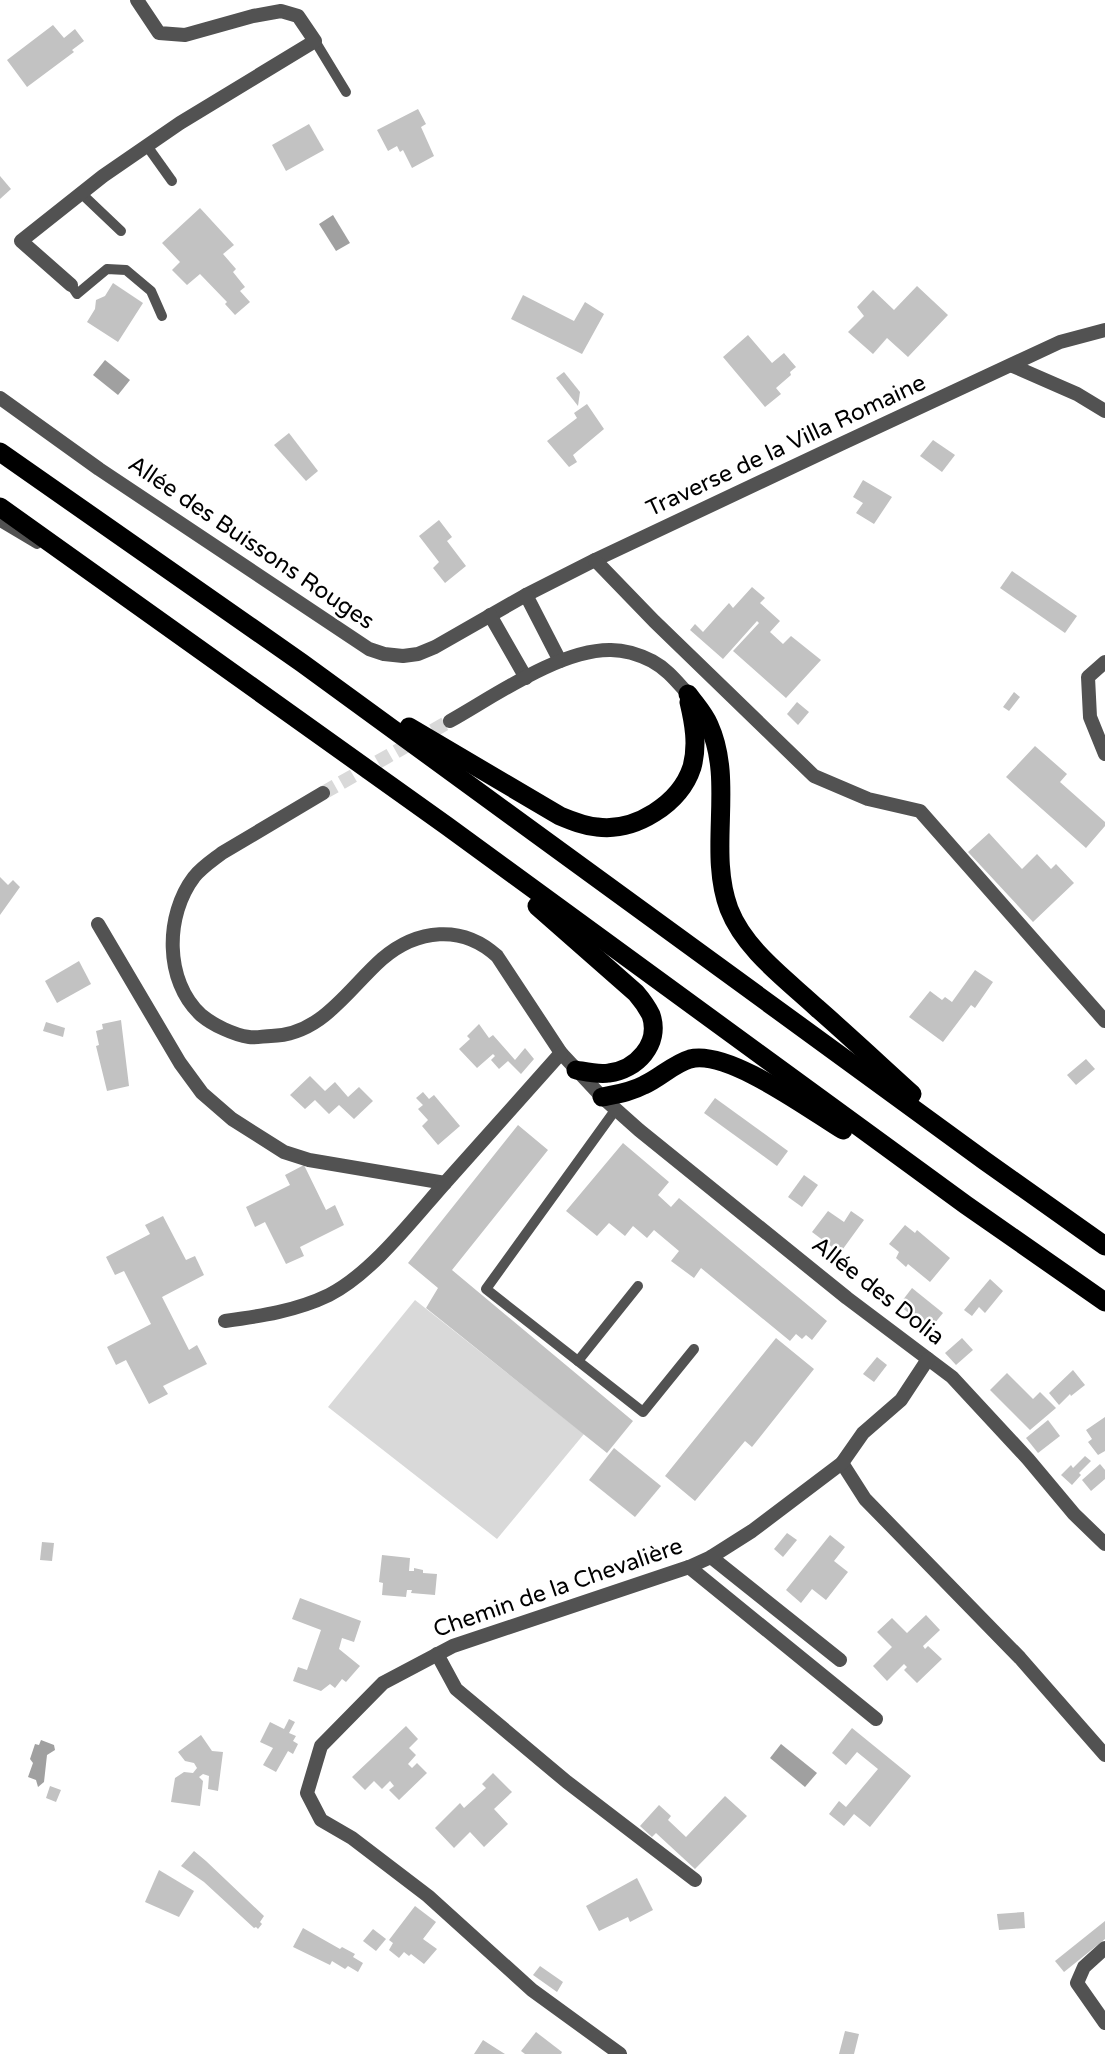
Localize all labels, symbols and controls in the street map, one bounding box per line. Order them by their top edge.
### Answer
street label: Traverse de la Villa Romaine [642,369,930,523]
street label: Allée des Buissons Rouges [123,450,379,636]
street label: Allée des Dolia [806,1231,950,1351]
street label: Chemin de la Chevalière [430,1532,686,1644]

